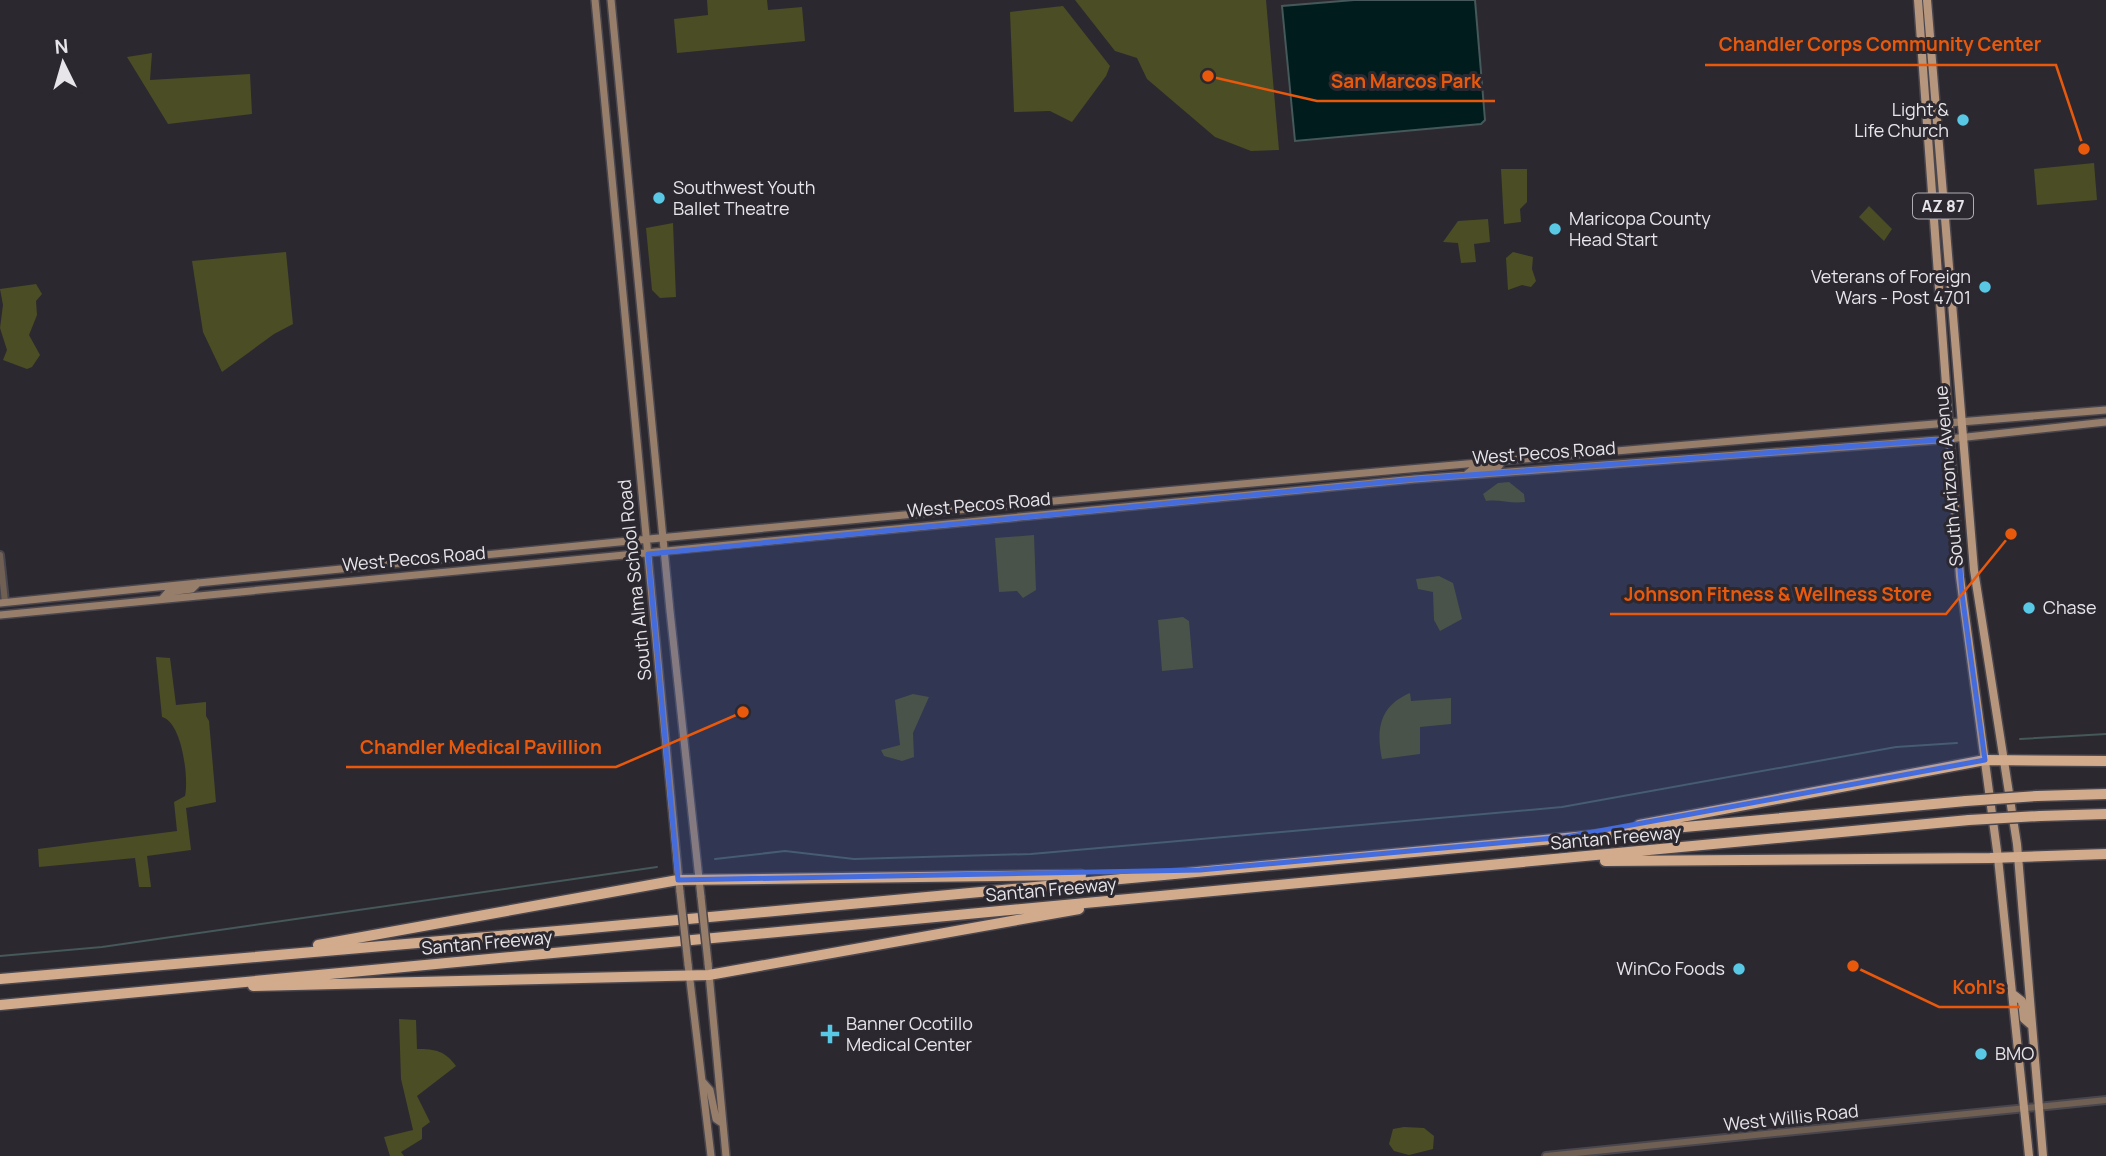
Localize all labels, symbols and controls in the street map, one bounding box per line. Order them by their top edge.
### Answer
callout: Chandler Corps Community Center [1705,25,2056,65]
north arrow [28,28,98,98]
text: Chandler Corps Community Center [1719,31,2042,57]
text: N [54,33,69,60]
callout: San Marcos Park [1317,61,1495,101]
text: San Marcos Park [1331,68,1482,94]
place label: Light & Life Church [1854,97,1949,142]
marker: Light & Life Church [1955,112,1971,128]
place label: Southwest Youth Ballet Theatre [673,175,815,220]
marker: Southwest Youth Ballet Theatre [651,190,667,206]
road number: AZ 87 [1913,194,1973,218]
place label: Maricopa County Head Start [1569,206,1711,251]
marker: Maricopa County Head Start [1547,221,1563,237]
place label: Veterans of Foreign Wars - Post 4701 [1811,264,1971,309]
marker: Veterans of Foreign Wars - Post 4701 [1977,279,1993,295]
street label: South Arizona Avenue [1928,385,1968,567]
street label: West Pecos Road [1471,435,1617,469]
street label: South Alma School Road [612,478,656,682]
street label: West Pecos Road [906,486,1052,522]
street label: West Pecos Road [341,540,487,576]
callout: Johnson Fitness & Wellness Store [1610,574,1946,614]
text: Johnson Fitness & Wellness Store [1624,581,1932,607]
place label: Chase [2043,595,2097,619]
marker: Chase [2021,600,2037,616]
callout: Chandler Medical Pavillion [346,727,616,767]
text: Chandler Medical Pavillion [360,734,602,760]
street label: Santan Freeway [1549,819,1683,855]
street label: Santan Freeway [984,871,1118,907]
street label: Santan Freeway [420,924,554,960]
place label: WinCo Foods [1616,956,1725,980]
marker: WinCo Foods [1731,961,1747,977]
callout: Kohl's [1939,967,2020,1007]
text: Kohl's [1952,974,2006,1000]
place label: Banner Ocotillo Medical Center [846,1011,973,1056]
marker: Banner Ocotillo Medical Center [820,1024,840,1044]
place label: BMO [1995,1041,2034,1065]
marker: BMO [1973,1046,1989,1062]
street label: West Willis Road [1722,1098,1860,1136]

